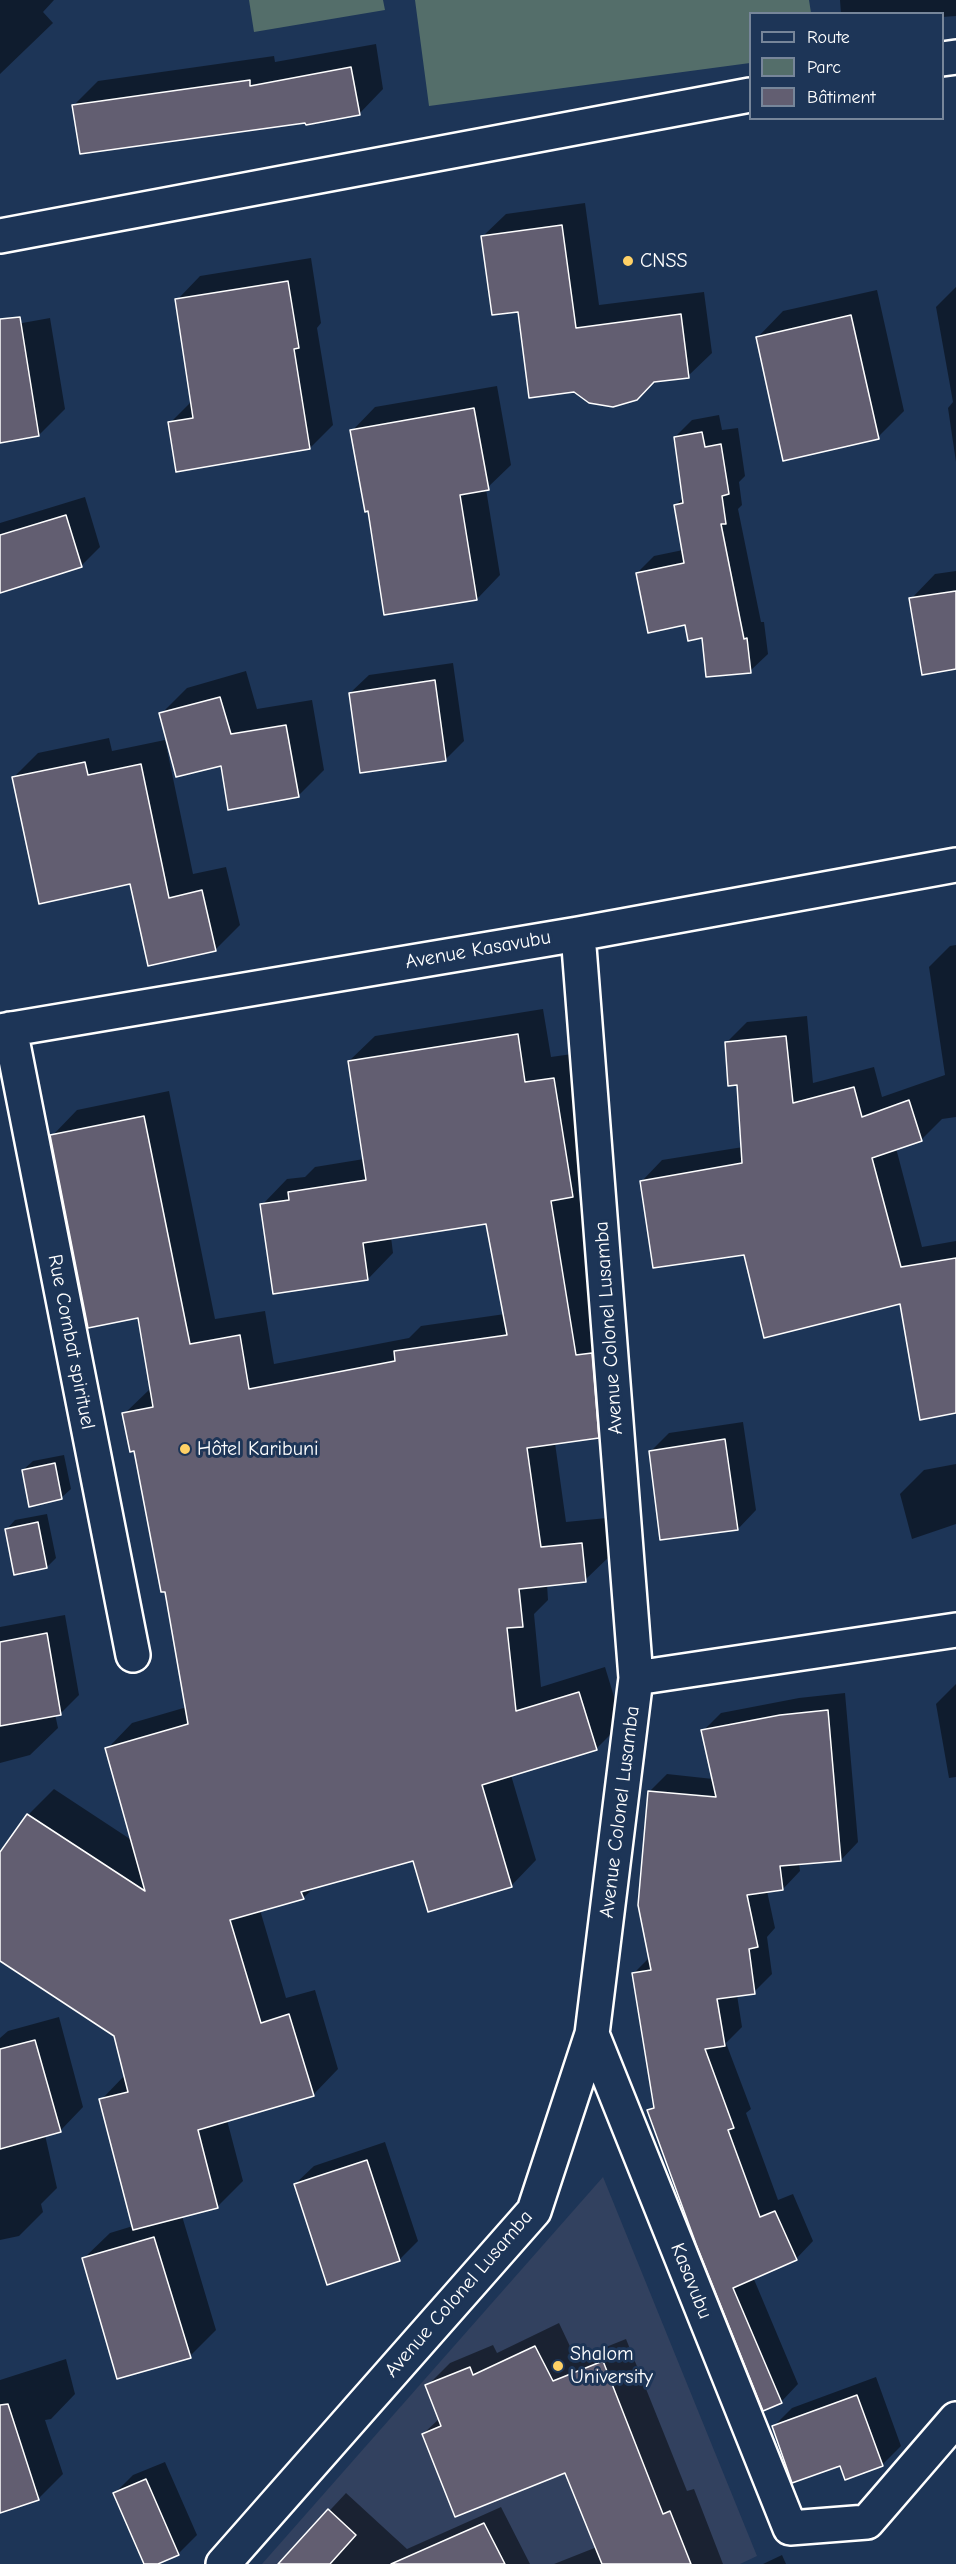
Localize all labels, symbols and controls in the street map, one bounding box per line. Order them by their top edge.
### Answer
legend [749,12,944,120]
text: Route [807,27,850,48]
text: Parc [807,57,841,78]
text: Bâtiment [807,87,876,108]
place label: CNSS [640,249,688,273]
marker: CNSS [621,254,635,268]
street label: Avenue Kasavubu [403,925,553,975]
street label: Avenue Colonel Lusamba [590,1221,628,1435]
street label: Rue Combat spirituel [42,1252,100,1432]
place label: Hôtel Karibuni [197,1437,319,1461]
marker: Hôtel Karibuni [178,1442,192,1456]
street label: Avenue Colonel Lusamba [595,1705,645,1919]
street label: Avenue Colonel Lusamba [380,2206,538,2382]
street label: Kasavubu [665,2240,717,2322]
place label: Shalom University [570,2342,653,2389]
marker: Shalom University [551,2359,565,2373]

